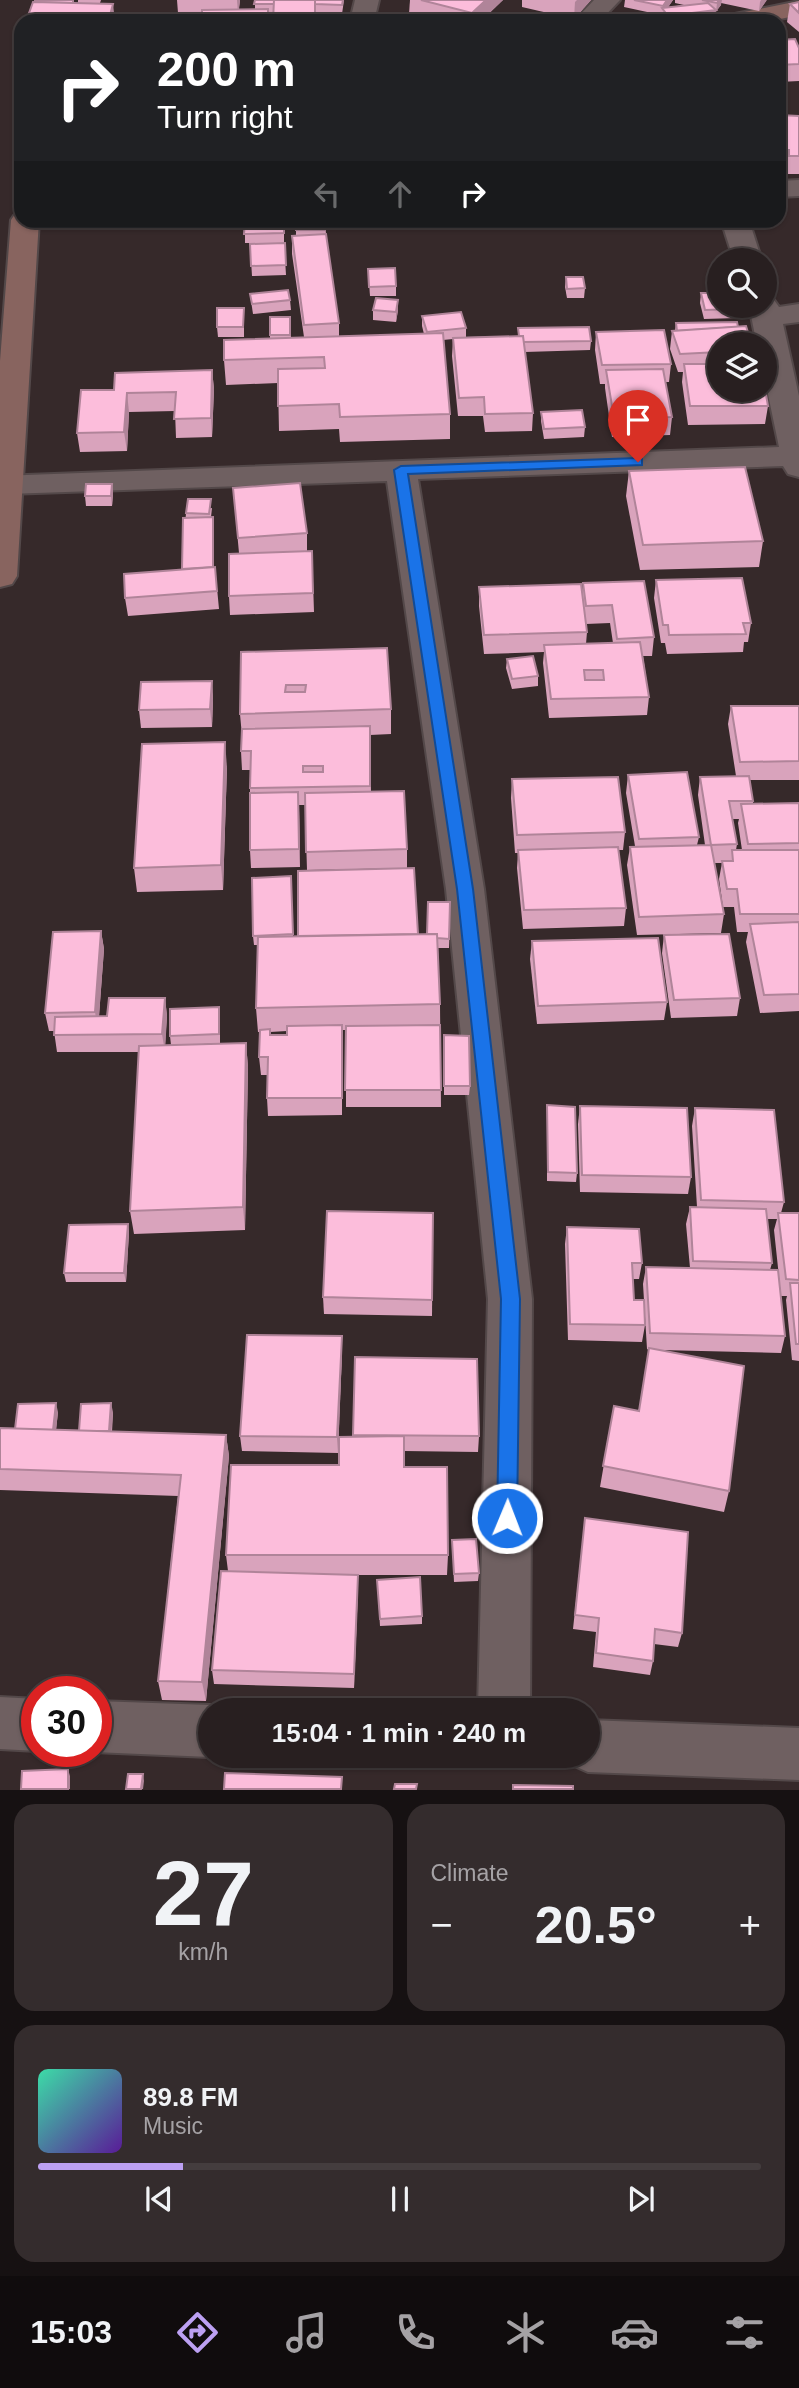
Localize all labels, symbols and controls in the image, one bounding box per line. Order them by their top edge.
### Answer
icon: right [42,42,133,133]
text: 200 m [157,42,296,96]
text: Turn right [157,99,293,135]
icon: left [308,175,346,213]
icon: ahead [381,175,419,213]
icon: right [454,175,492,213]
map controls [707,248,777,402]
button: search [707,248,777,318]
button: layers [707,332,777,402]
pin [608,390,668,462]
icon: arrive [619,401,657,439]
position arrow [470,1481,544,1555]
speed limit sign: 30 [21,1676,112,1767]
text: 15:04 · 1 min · 240 m [272,1718,526,1748]
text: 27 [153,1843,254,1944]
text: Climate [431,1860,508,1886]
text: 20.5° [535,1896,657,1954]
text: − [431,1904,453,1946]
text: + [739,1904,761,1946]
text: km/h [178,1939,228,1965]
text: 89.8 FM [143,2082,238,2112]
text: Music [143,2113,203,2139]
icon: previous [140,2180,178,2218]
icon: pause [381,2180,419,2218]
icon: next [622,2180,660,2218]
icon: directions [173,2308,222,2357]
icon: music [282,2308,331,2357]
icon: phone [391,2308,440,2357]
icon: climate [501,2308,550,2357]
icon: car [610,2308,659,2357]
icon: filters [720,2308,769,2357]
text: 15:03 [30,2314,112,2350]

